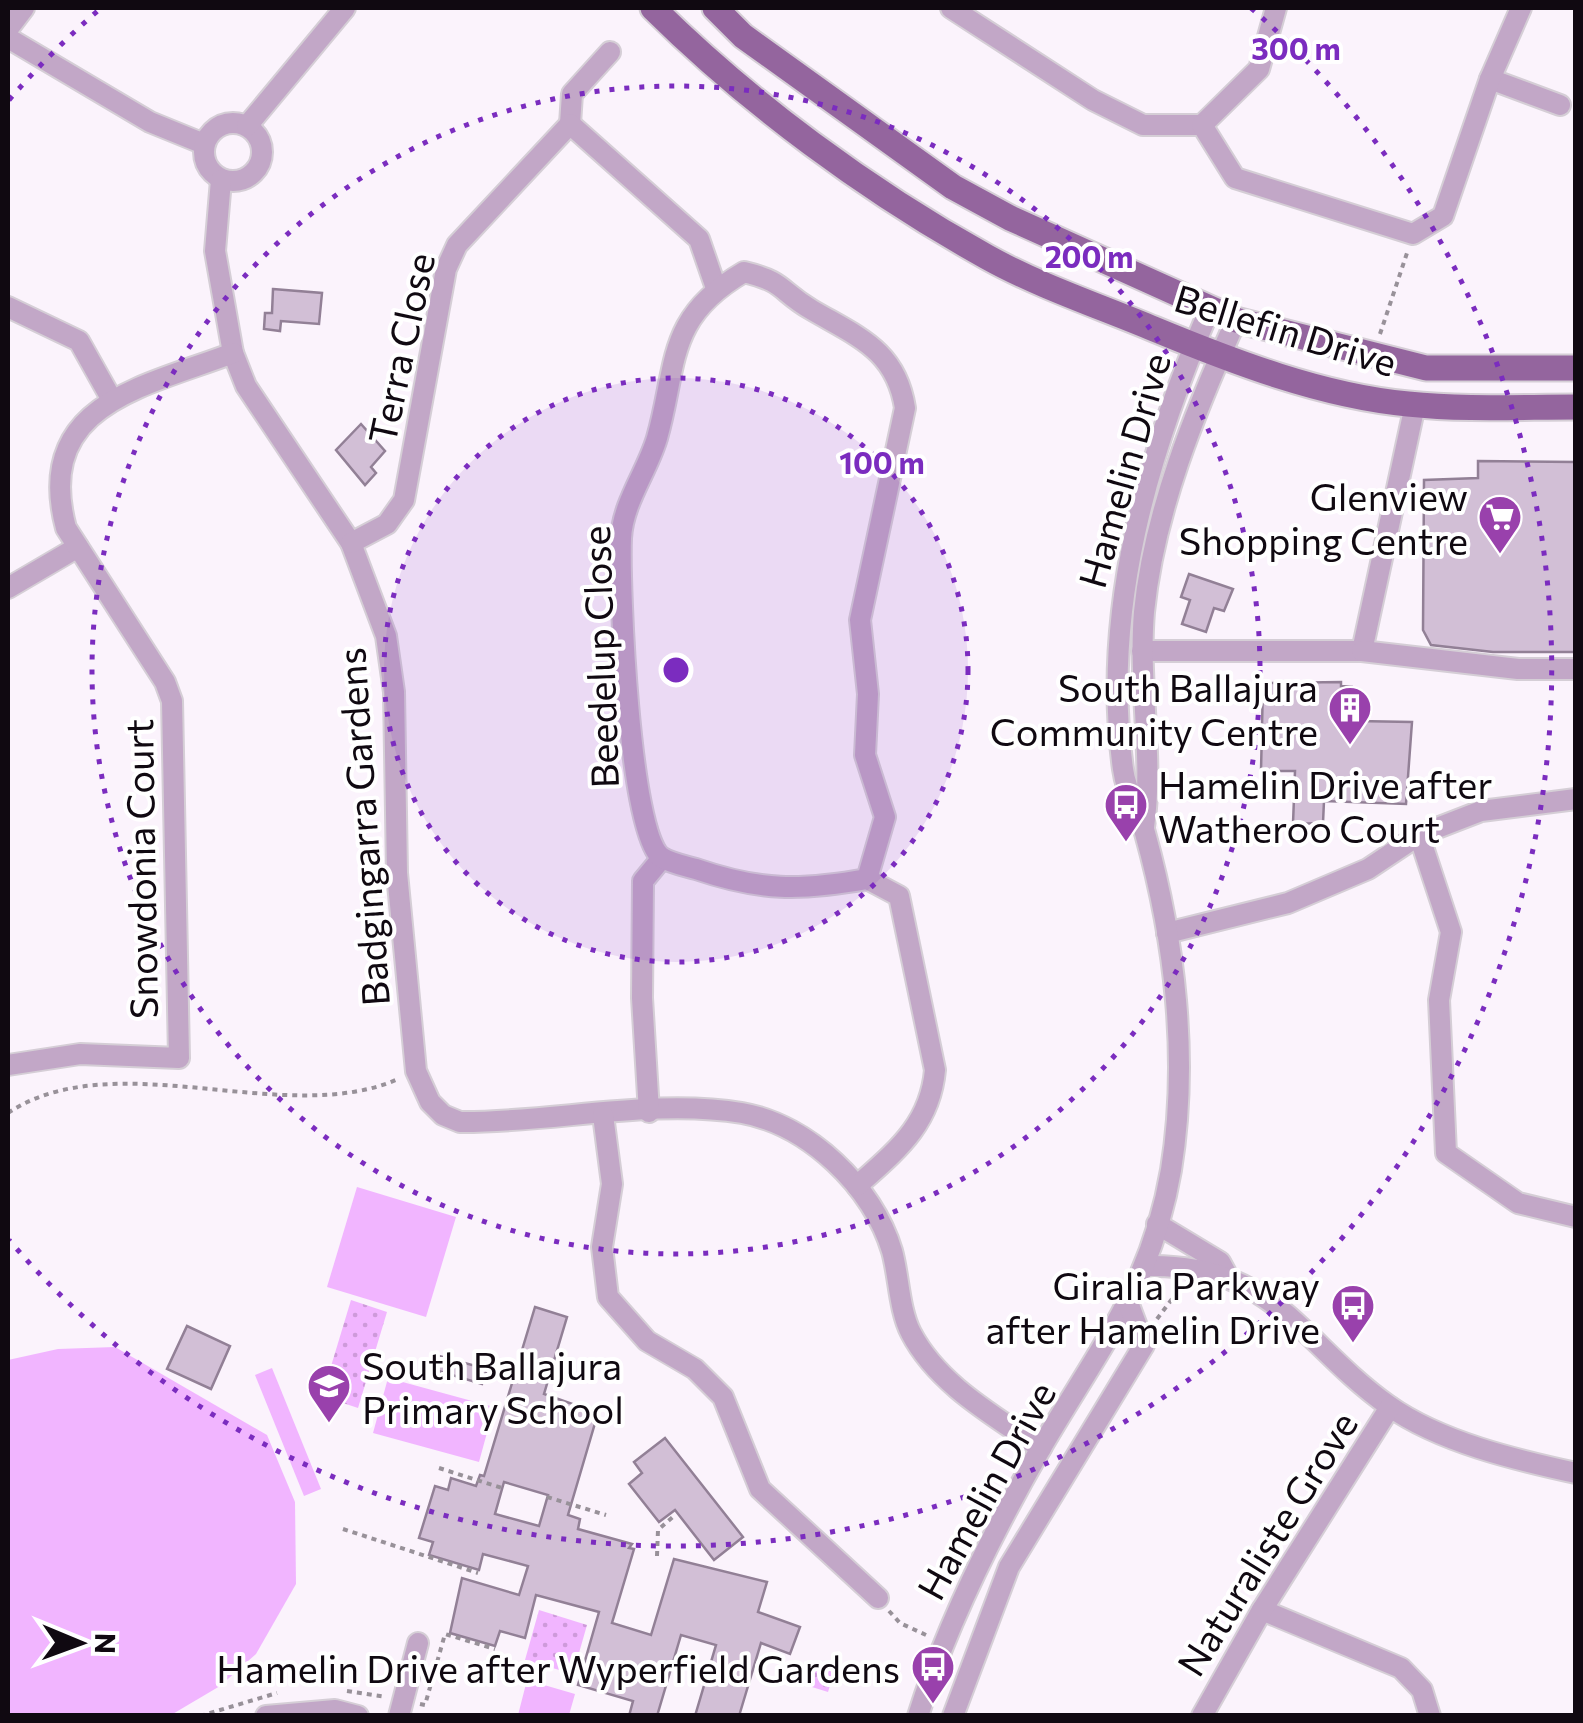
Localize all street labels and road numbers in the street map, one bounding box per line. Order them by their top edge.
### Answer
street label: Terra Close [357,248,443,448]
street label: Bellefin Drive [1169,273,1403,385]
street label: Hamelin Drive [1067,347,1179,593]
street label: Beedelup Close [571,525,627,789]
street label: Badgingarra Gardens [326,646,398,1008]
street label: Snowdonia Court [114,719,166,1019]
street label: Hamelin Drive [906,1373,1064,1607]
street label: Naturaliste Grove [1166,1402,1366,1684]

